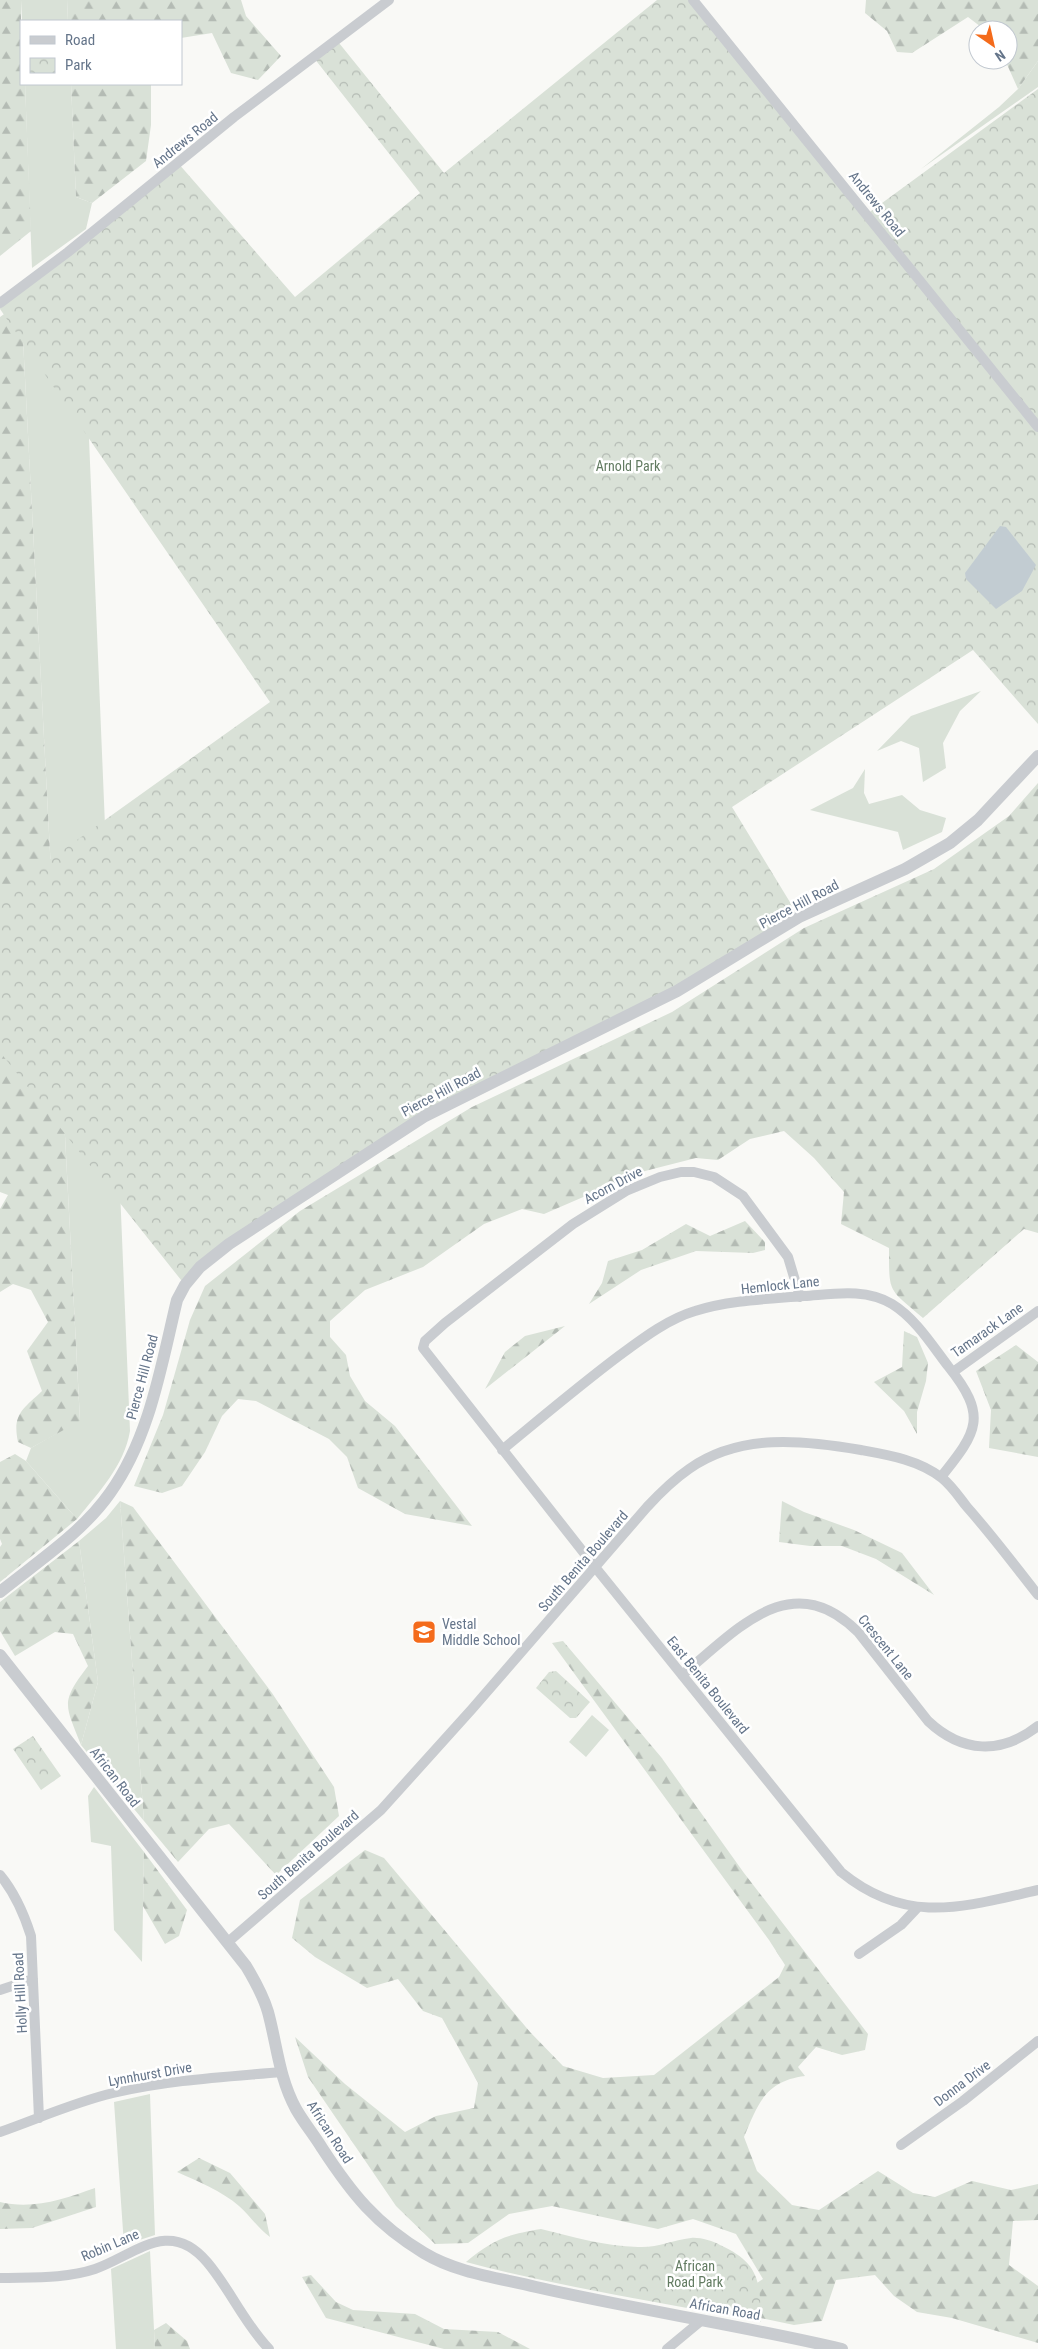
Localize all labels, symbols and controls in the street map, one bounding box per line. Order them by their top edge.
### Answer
legend [20,20,182,85]
north arrow [968,20,1018,70]
text: Road [65,31,95,49]
text: N [992,47,1008,65]
text: Park [65,56,92,74]
street label: Andrews Road [149,109,221,171]
street label: Andrews Road [846,168,908,240]
park label: Arnold Park [596,458,661,474]
street label: Pierce Hill Road [757,876,841,932]
street label: Pierce Hill Road [399,1064,483,1120]
street label: Acorn Drive [581,1163,645,1207]
street label: Hemlock Lane [740,1273,820,1297]
street label: Tamarack Lane [948,1299,1026,1361]
street label: Pierce Hill Road [123,1333,161,1421]
street label: South Benita Boulevard [535,1507,631,1615]
street label: Crescent Lane [855,1611,917,1683]
place label: Vestal Middle School [442,1616,520,1648]
school or university icon: Vestal Middle School [411,1619,437,1645]
street label: East Benita Boulevard [664,1633,752,1737]
street label: African Road [87,1744,143,1810]
street label: South Benita Boulevard [254,1807,362,1903]
street label: Holly Hill Road [10,1952,30,2034]
street label: Donna Drive [931,2056,994,2109]
street label: Lynnhurst Drive [107,2059,193,2089]
street label: African Road [304,2098,356,2166]
street label: Robin Lane [79,2225,142,2264]
park label: African Road Park [667,2258,724,2290]
street label: African Road [689,2295,761,2323]

